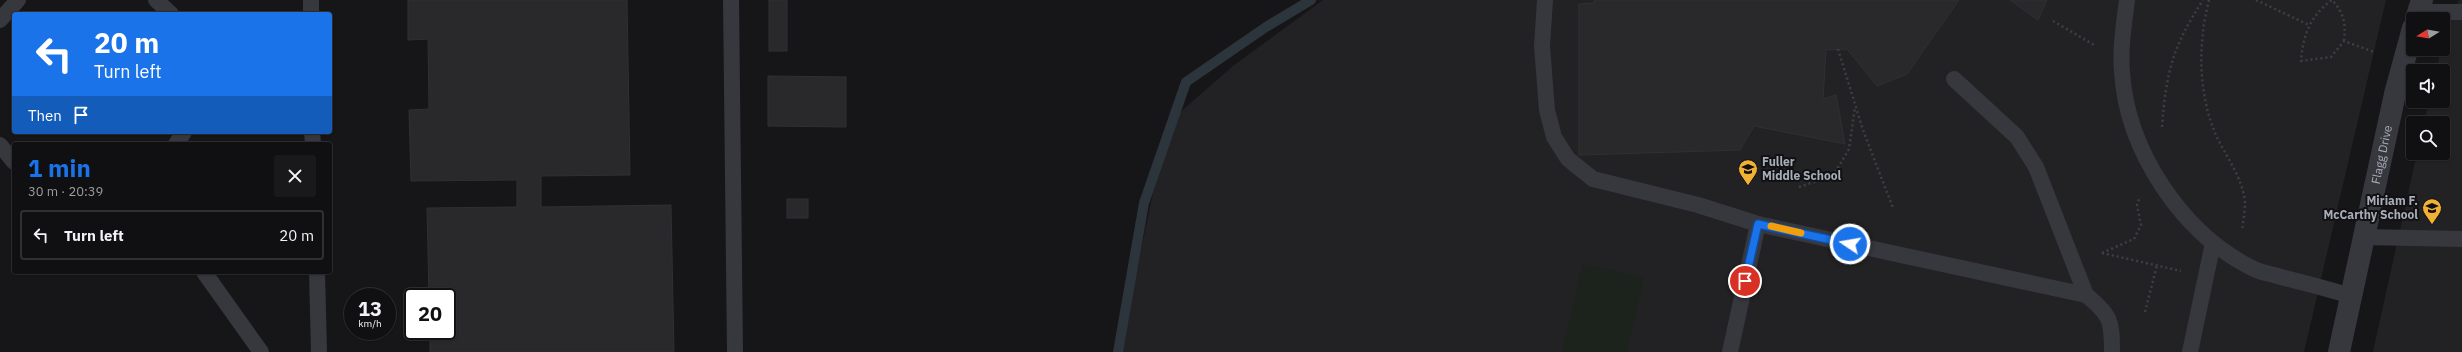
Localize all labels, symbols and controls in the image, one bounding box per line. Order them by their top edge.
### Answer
north arrow [2406,12,2450,56]
map controls [2406,12,2450,160]
text: 20 m [94,24,159,61]
icon: left [28,28,80,80]
text: Turn left [94,60,162,83]
button: sound [2406,64,2450,108]
icon: arrive [70,104,92,126]
text: Then [28,106,62,125]
button: search [2406,116,2450,160]
street label: Flagg Drive [2368,123,2395,185]
text: 1 min [28,152,91,184]
place label: Fuller Middle School [1762,154,1841,183]
button: close [274,155,316,197]
school or university icon: Fuller Middle School [1737,158,1759,186]
text: 30 m · 20:39 [28,183,103,200]
place label: Miriam F. McCarthy School [2324,193,2418,222]
school or university icon: Miriam F. McCarthy School [2421,197,2443,225]
position arrow [1829,223,1871,265]
icon: left [30,224,52,246]
text: Turn left [64,226,124,245]
text: 20 m [279,226,314,245]
pin [1728,264,1762,298]
icon: arrive [1734,270,1756,292]
speed limit sign: 20 [404,288,456,340]
text: 13 [358,295,382,322]
text: km/h [358,317,382,330]

